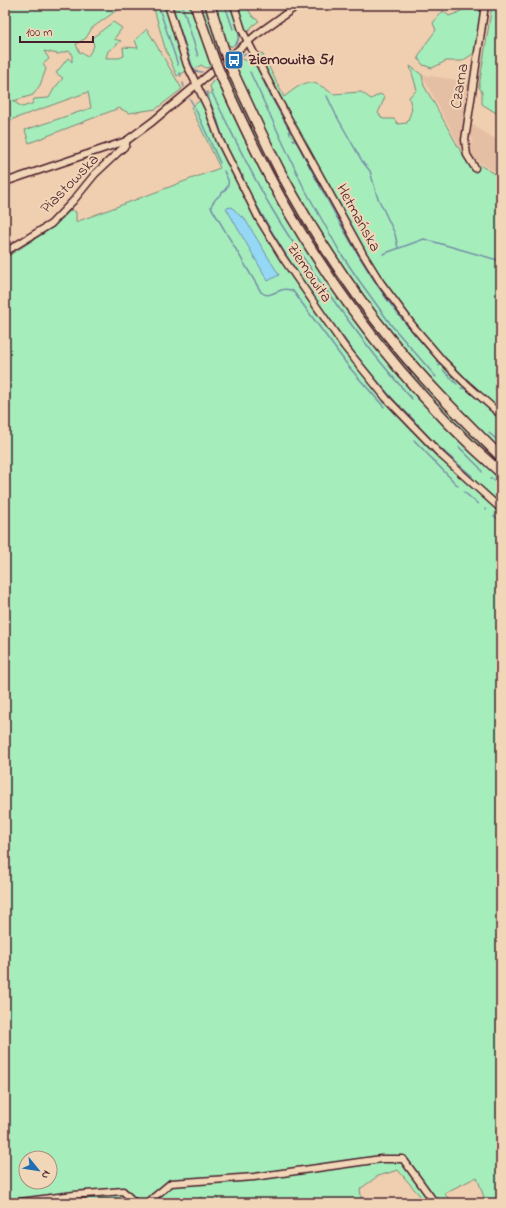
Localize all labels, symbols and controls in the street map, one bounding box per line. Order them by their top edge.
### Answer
scale bar [20,18,93,44]
text: 100 m [26,24,53,42]
place label: Ziemowita 51 [248,48,334,72]
bus stop icon: Ziemowita 51 [223,49,245,71]
street label: Czarna [445,62,475,110]
street label: Piastowska [35,148,105,220]
street label: Hetmańska [329,180,387,256]
street label: Ziemowita [280,238,338,308]
north arrow [18,1150,58,1190]
text: N [37,1167,55,1182]

